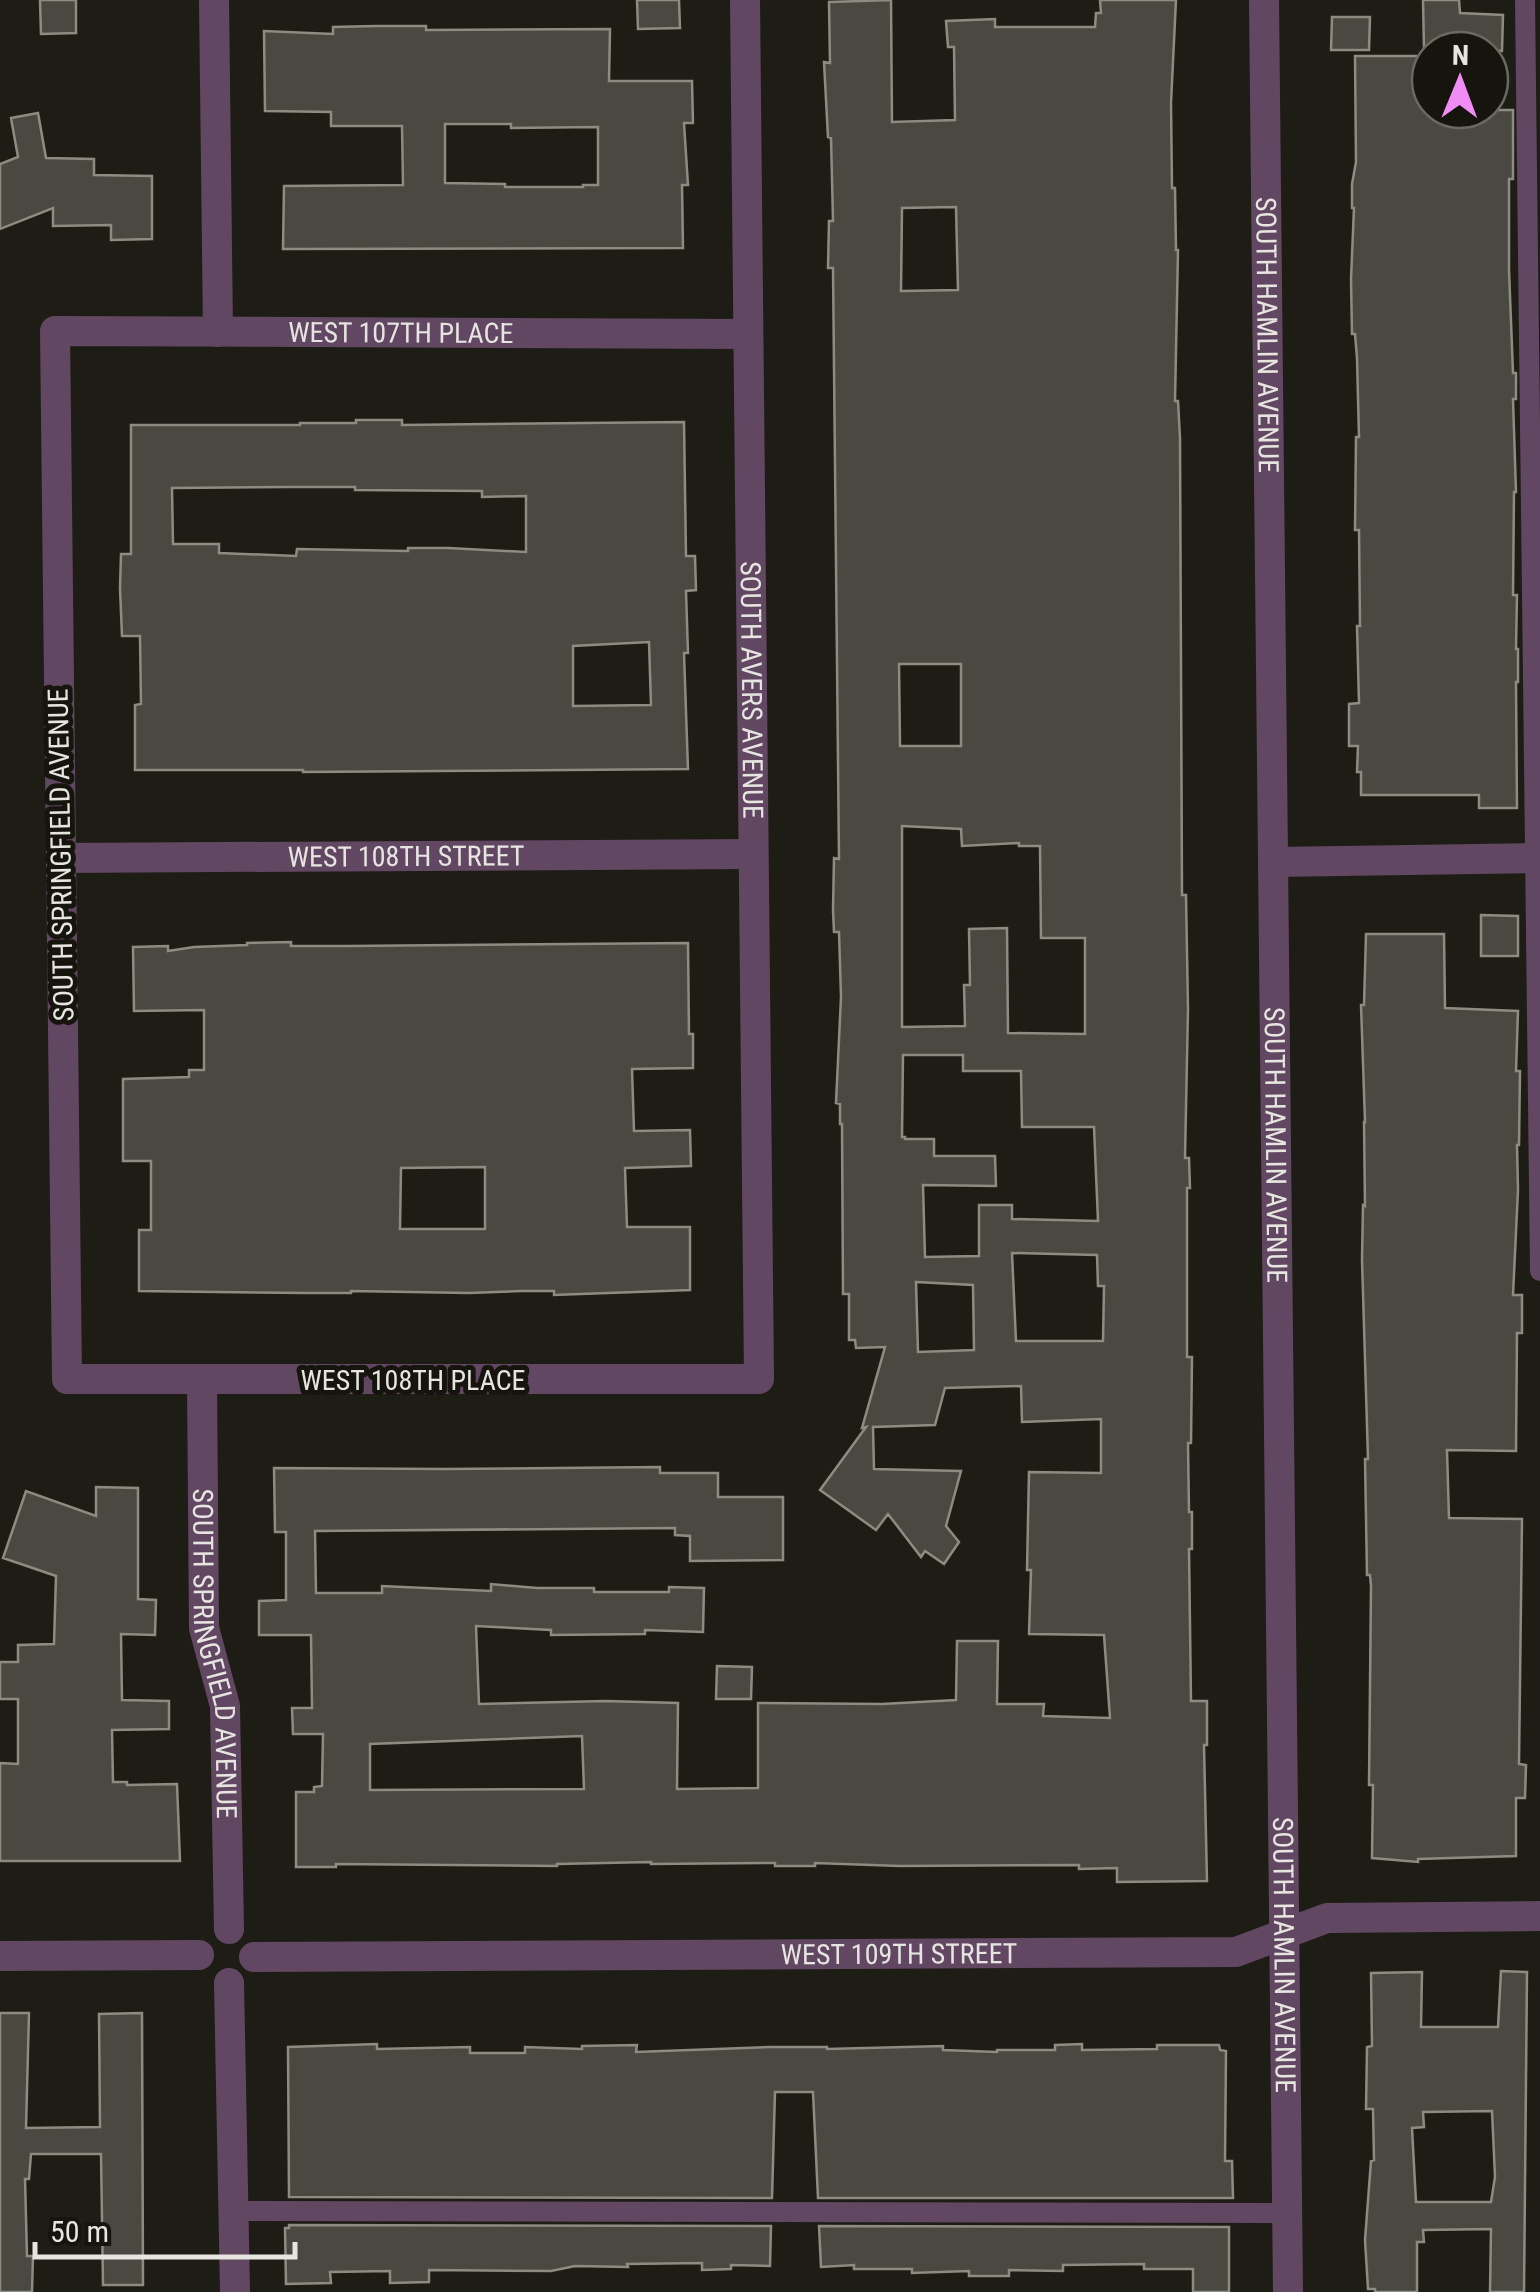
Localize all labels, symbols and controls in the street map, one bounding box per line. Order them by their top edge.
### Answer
north arrow [1410,30,1510,130]
text: N [1452,39,1469,72]
street label: SOUTH HAMLIN AVENUE [1250,197,1285,473]
street label: WEST 107TH PLACE [288,316,513,349]
street label: SOUTH AVERS AVENUE [734,561,770,819]
street label: SOUTH SPRINGFIELD AVENUE [42,688,80,1022]
street label: WEST 108TH STREET [287,839,524,873]
street label: SOUTH HAMLIN AVENUE [1258,1007,1294,1283]
street label: WEST 108TH PLACE [301,1364,525,1397]
street label: SOUTH SPRINGFIELD AVENUE [186,1488,244,1819]
street label: SOUTH HAMLIN AVENUE [1267,1817,1302,2093]
street label: WEST 109TH STREET [781,1937,1017,1971]
scale bar [35,2197,295,2259]
text: 50 m [50,2214,109,2249]

